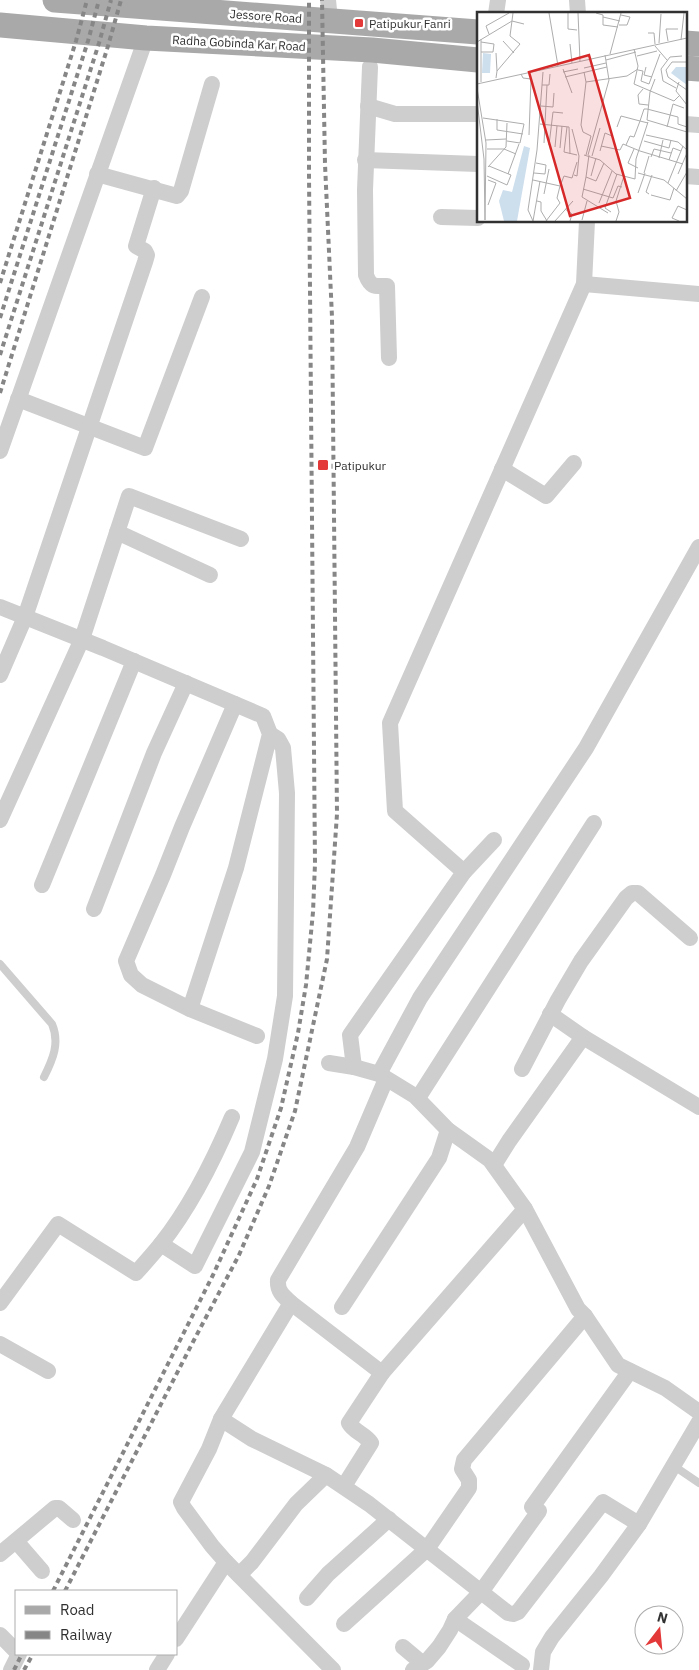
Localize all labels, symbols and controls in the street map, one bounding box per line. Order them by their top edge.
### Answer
street label: Jessore Road [229,6,303,26]
inset map [477,12,686,222]
place label: Patipukur Fanri [369,16,451,31]
marker: Patipukur Fanri [353,17,365,29]
street label: Radha Gobinda Kar Road [172,32,306,54]
marker: Patipukur [316,458,330,472]
place label: Patipukur [334,458,387,473]
legend [15,1590,178,1655]
text: Road [60,1600,95,1619]
north arrow [634,1605,684,1655]
text: N [655,1607,670,1628]
text: Railway [60,1625,113,1644]

